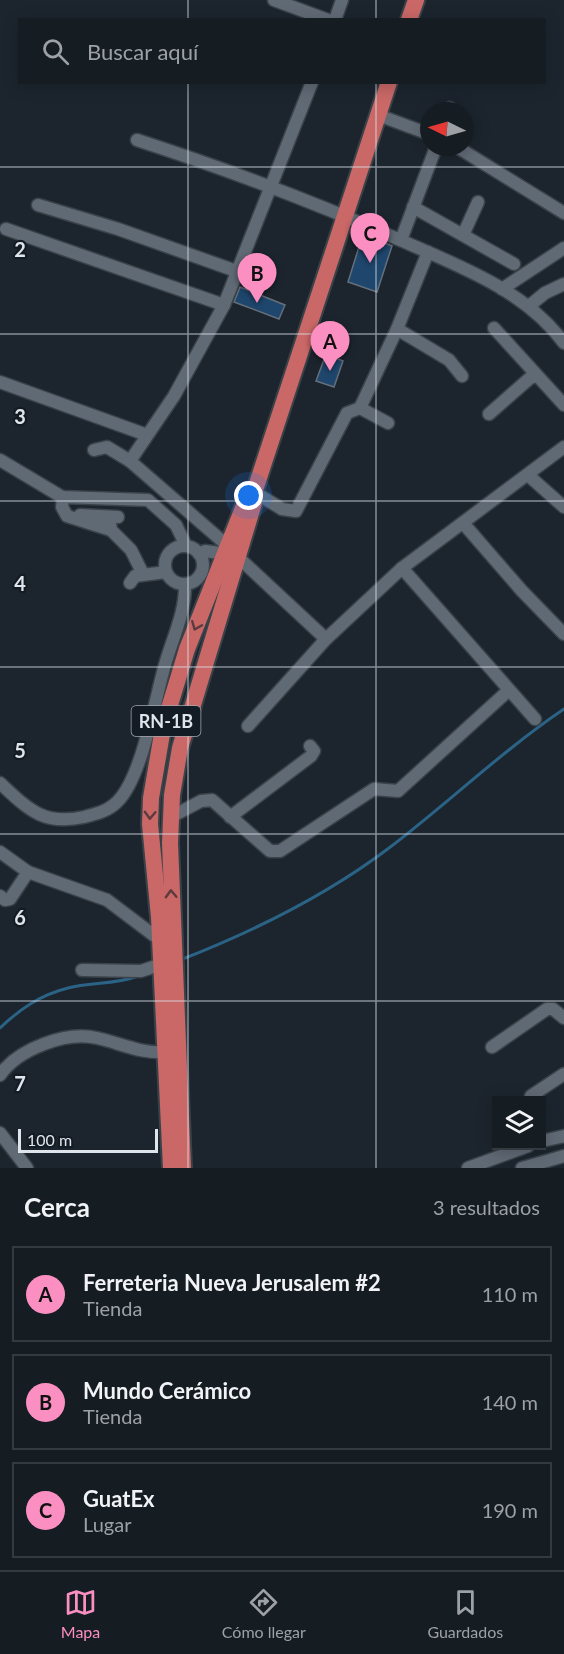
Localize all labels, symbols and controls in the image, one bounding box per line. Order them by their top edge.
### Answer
search box [18,18,546,84]
icon: search [39,35,72,68]
text: Buscar aquí [87,38,198,65]
north arrow [420,102,474,156]
pin: C [350,214,389,263]
text: 2 [14,237,26,261]
pin: B [238,254,276,303]
pin: A [310,322,350,371]
text: 3 [14,404,26,428]
your location [234,481,263,510]
text: 4 [14,571,26,595]
one-way arrow [191,620,203,631]
road number: RN-1B [132,706,201,736]
text: 5 [14,738,26,762]
one-way arrow [144,810,156,819]
one-way arrow [165,890,178,899]
text: 6 [14,905,26,929]
text: 7 [14,1071,26,1095]
map controls [492,1096,546,1150]
button: layers [492,1096,546,1150]
scale bar [18,1126,158,1154]
text: 100 m [27,1130,72,1149]
text: Cerca [24,1191,90,1223]
text: 3 resultados [433,1195,540,1219]
text: Ferreteria Nueva Jerusalem #2 [83,1269,381,1296]
text: A [39,1282,52,1306]
text: 110 m [482,1282,538,1306]
text: Tienda [83,1296,142,1320]
text: Mundo Cerámico [83,1377,251,1404]
text: B [39,1390,52,1414]
text: 140 m [482,1390,538,1414]
text: Tienda [83,1404,142,1428]
text: GuatEx [83,1485,155,1512]
text: C [39,1498,52,1522]
text: 190 m [482,1498,538,1522]
text: Lugar [83,1512,131,1536]
tab: Mapa [61,1586,100,1641]
tab: Cómo llegar [222,1586,306,1641]
tab: Guardados [427,1586,503,1641]

